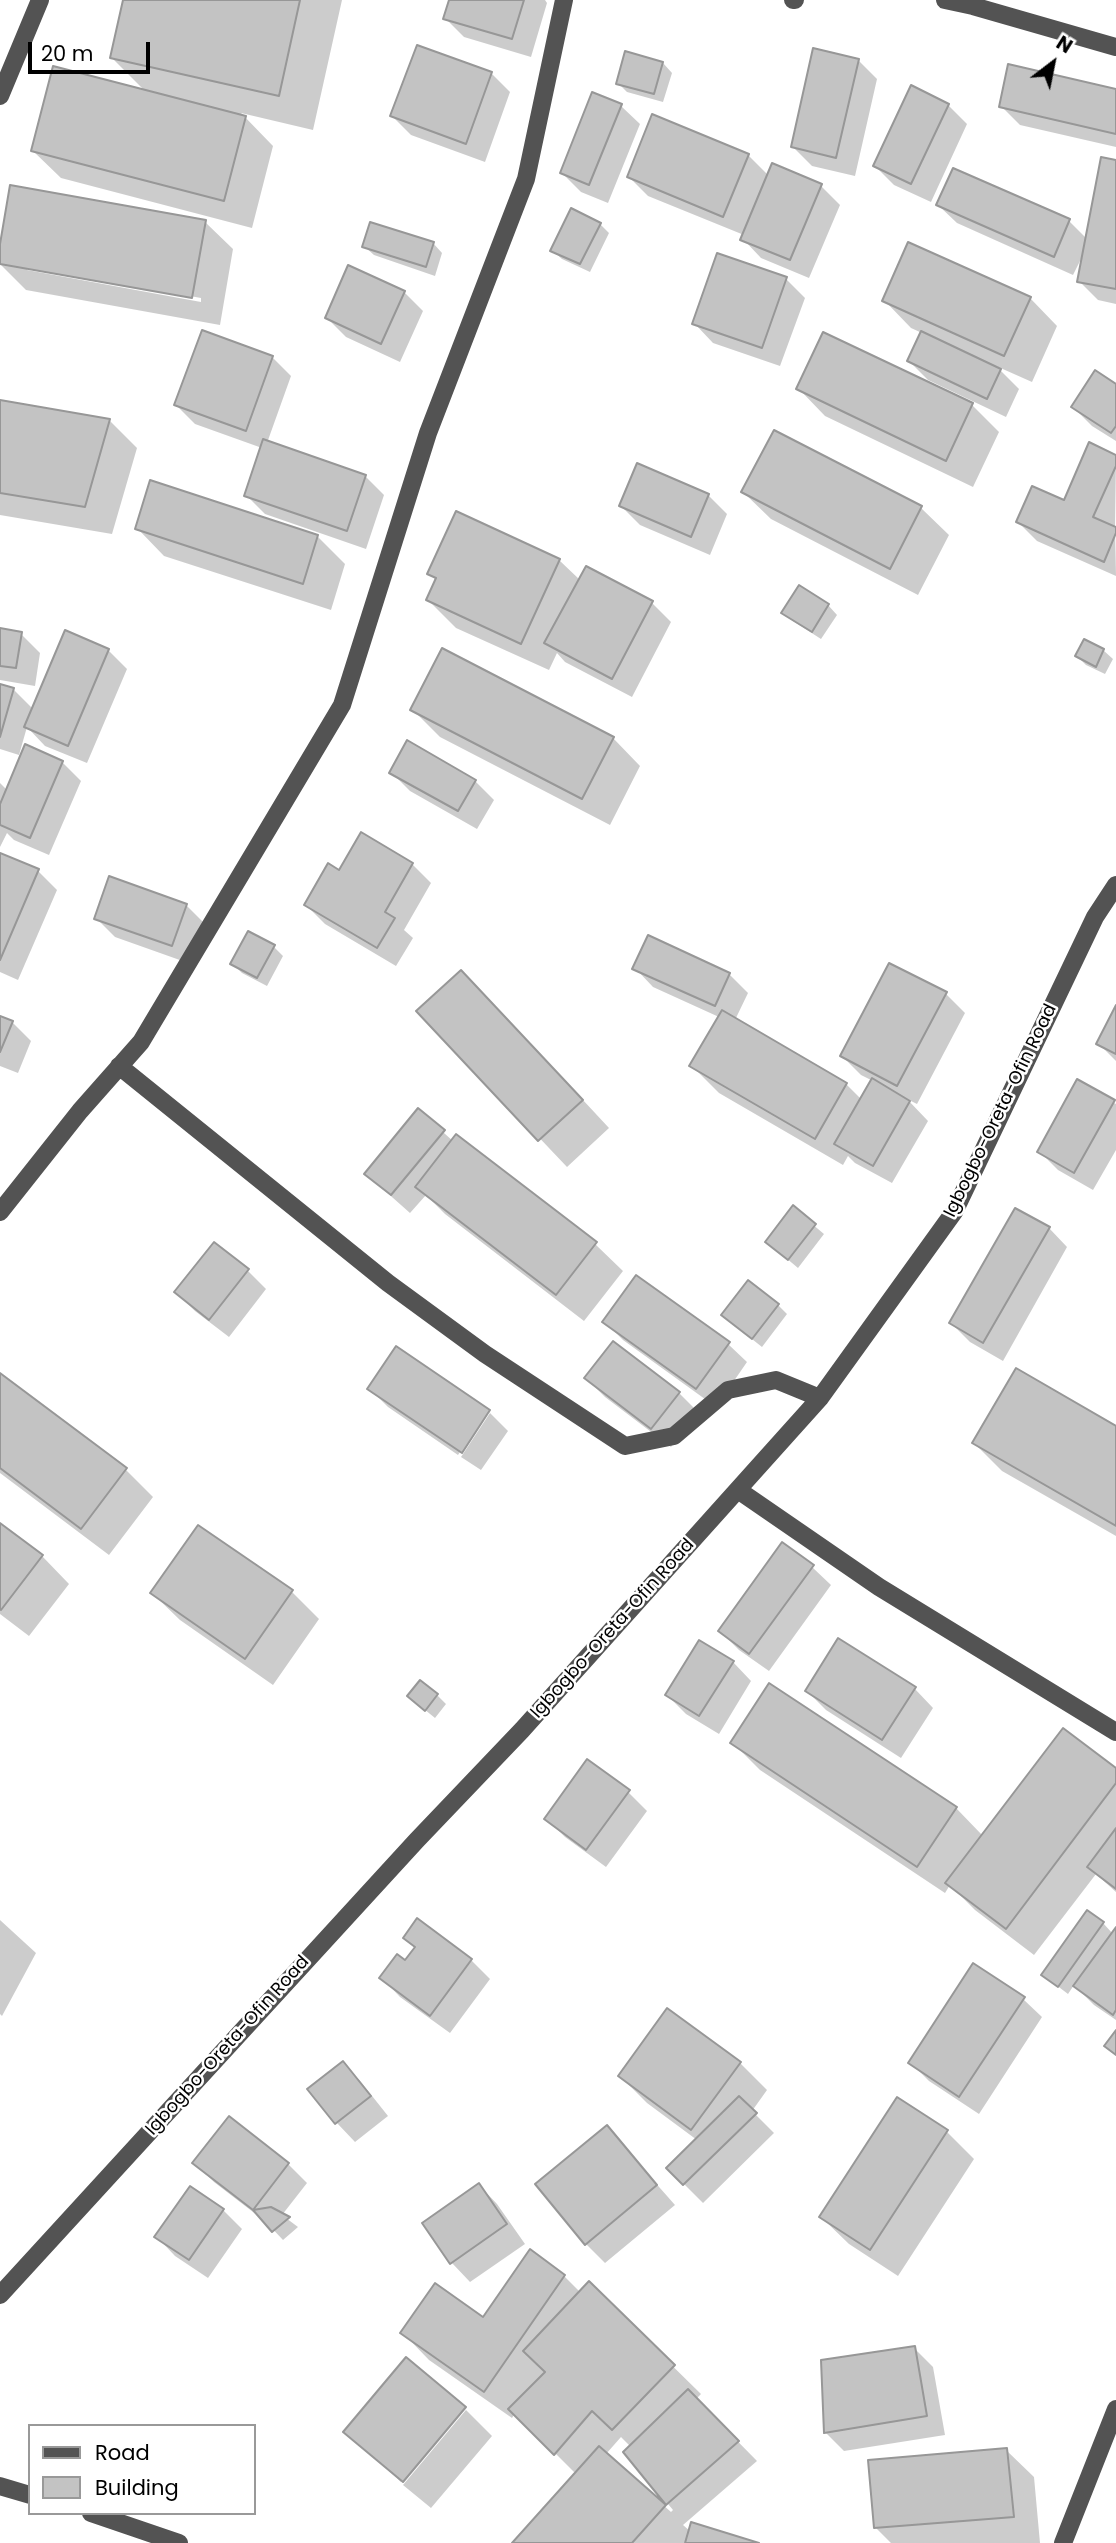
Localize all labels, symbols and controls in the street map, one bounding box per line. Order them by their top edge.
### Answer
scale bar [32,28,154,72]
north arrow [1018,28,1088,98]
text: N [1051,30,1078,60]
text: 20 m [41,39,94,68]
street label: Igbogbo-Oreta-Ofin Road [940,1001,1062,1221]
street label: Igbogbo-Oreta-Ofin Road [527,1535,699,1723]
street label: Igbogbo-Oreta-Ofin Road [142,1952,314,2140]
legend [28,2424,256,2515]
text: Road [95,2438,150,2467]
text: Building [95,2473,179,2502]

